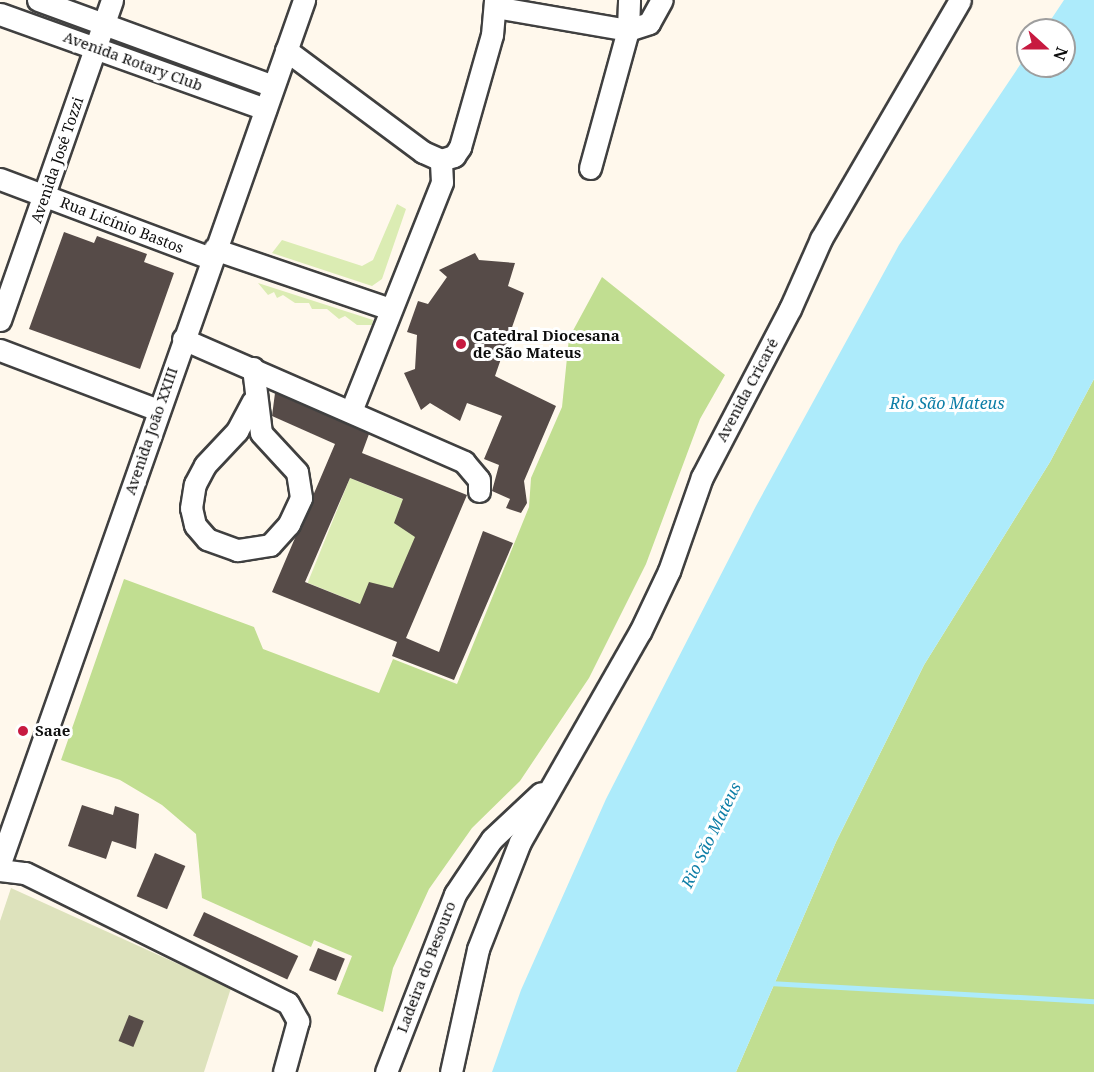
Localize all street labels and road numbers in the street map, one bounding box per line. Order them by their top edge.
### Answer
street label: Avenida Rotary Club [61,27,205,95]
street label: Avenida José Tozzi [27,95,87,225]
street label: Rua Licínio Bastos [58,193,186,257]
street label: Avenida Cricaré [712,335,782,445]
street label: Avenida João XXIII [121,365,181,497]
street label: Ladeira do Besouro [393,899,459,1035]

